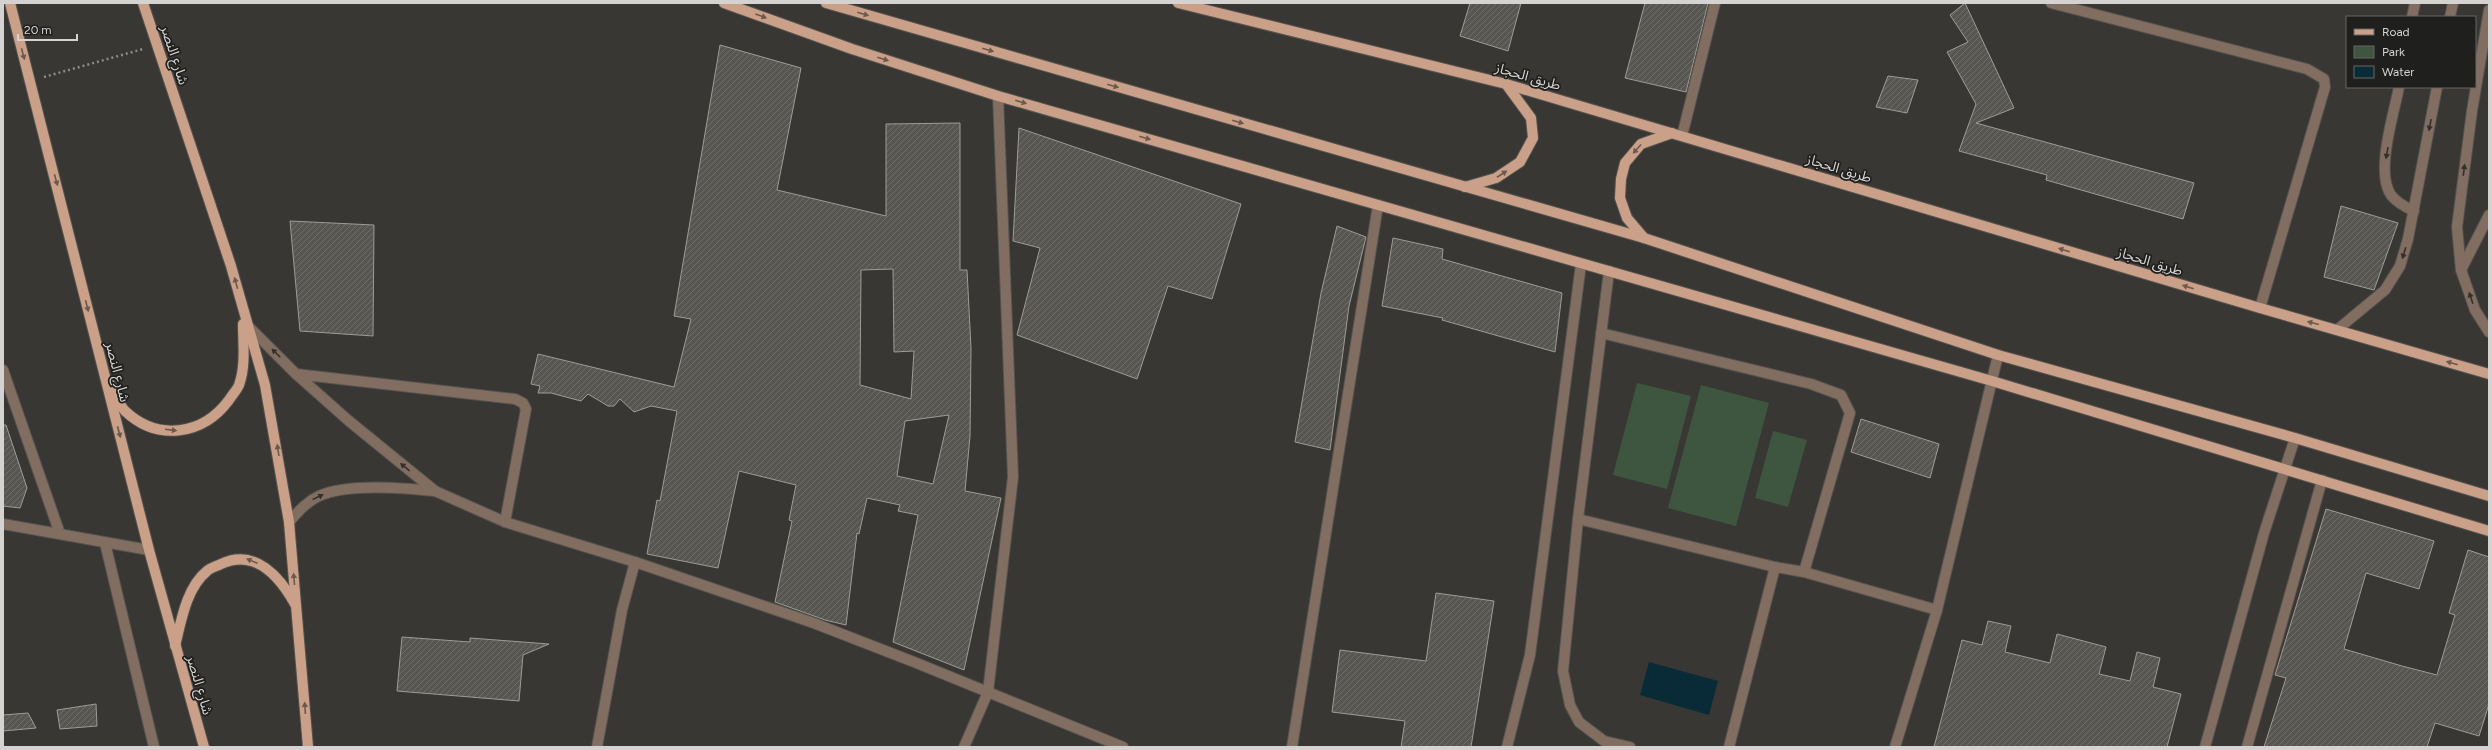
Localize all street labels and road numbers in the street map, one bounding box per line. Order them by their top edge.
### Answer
street label: شارع النصر [155,22,192,88]
street label: طريق الحجاز [1492,59,1563,95]
street label: طريق الحجاز [1803,150,1874,187]
street label: طريق الحجاز [2114,243,2185,280]
street label: شارع النصر [100,339,133,404]
street label: شارع النصر [181,652,216,718]

